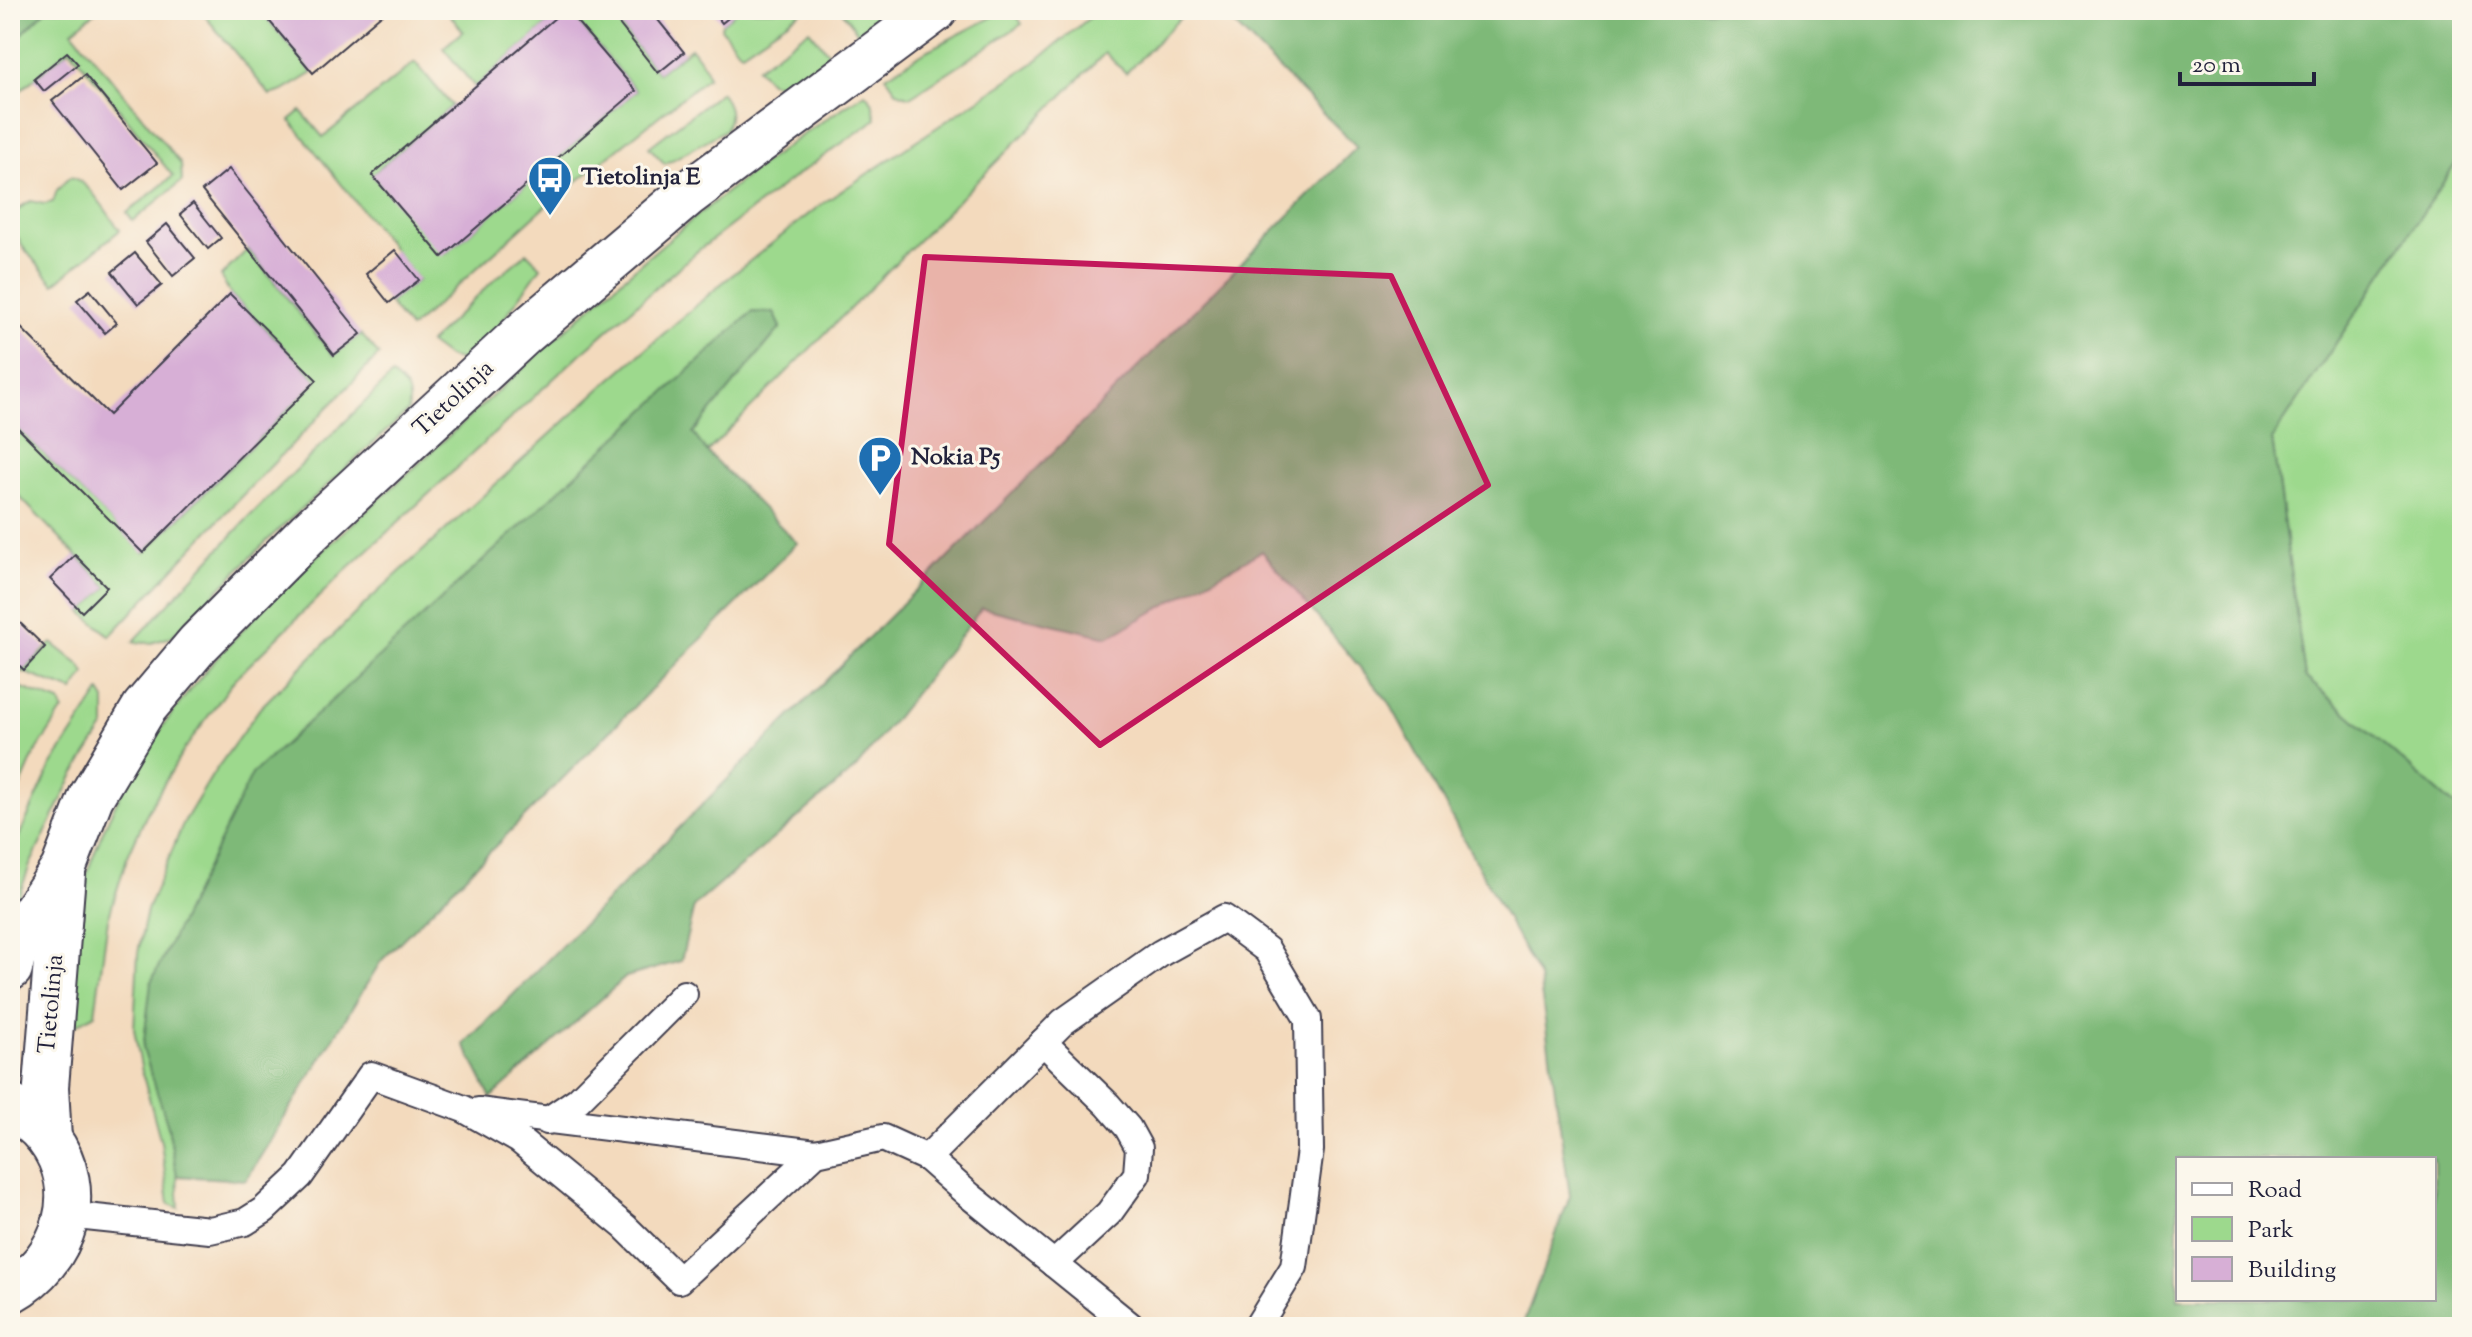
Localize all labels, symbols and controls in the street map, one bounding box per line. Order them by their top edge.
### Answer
scale bar [2180,36,2314,86]
text: 20 m [2192,49,2241,83]
bus stop icon: Tietolinja E [526,154,574,217]
place label: Tietolinja E [581,161,701,195]
street label: Tietolinja [406,353,502,445]
parking icon: Nokia P5 [856,434,904,497]
place label: Nokia P5 [911,441,1001,475]
street label: Tietolinja [31,953,73,1055]
legend [2176,1157,2436,1301]
text: Road [2248,1174,2302,1208]
text: Park [2248,1214,2294,1248]
text: Building [2248,1254,2337,1288]

